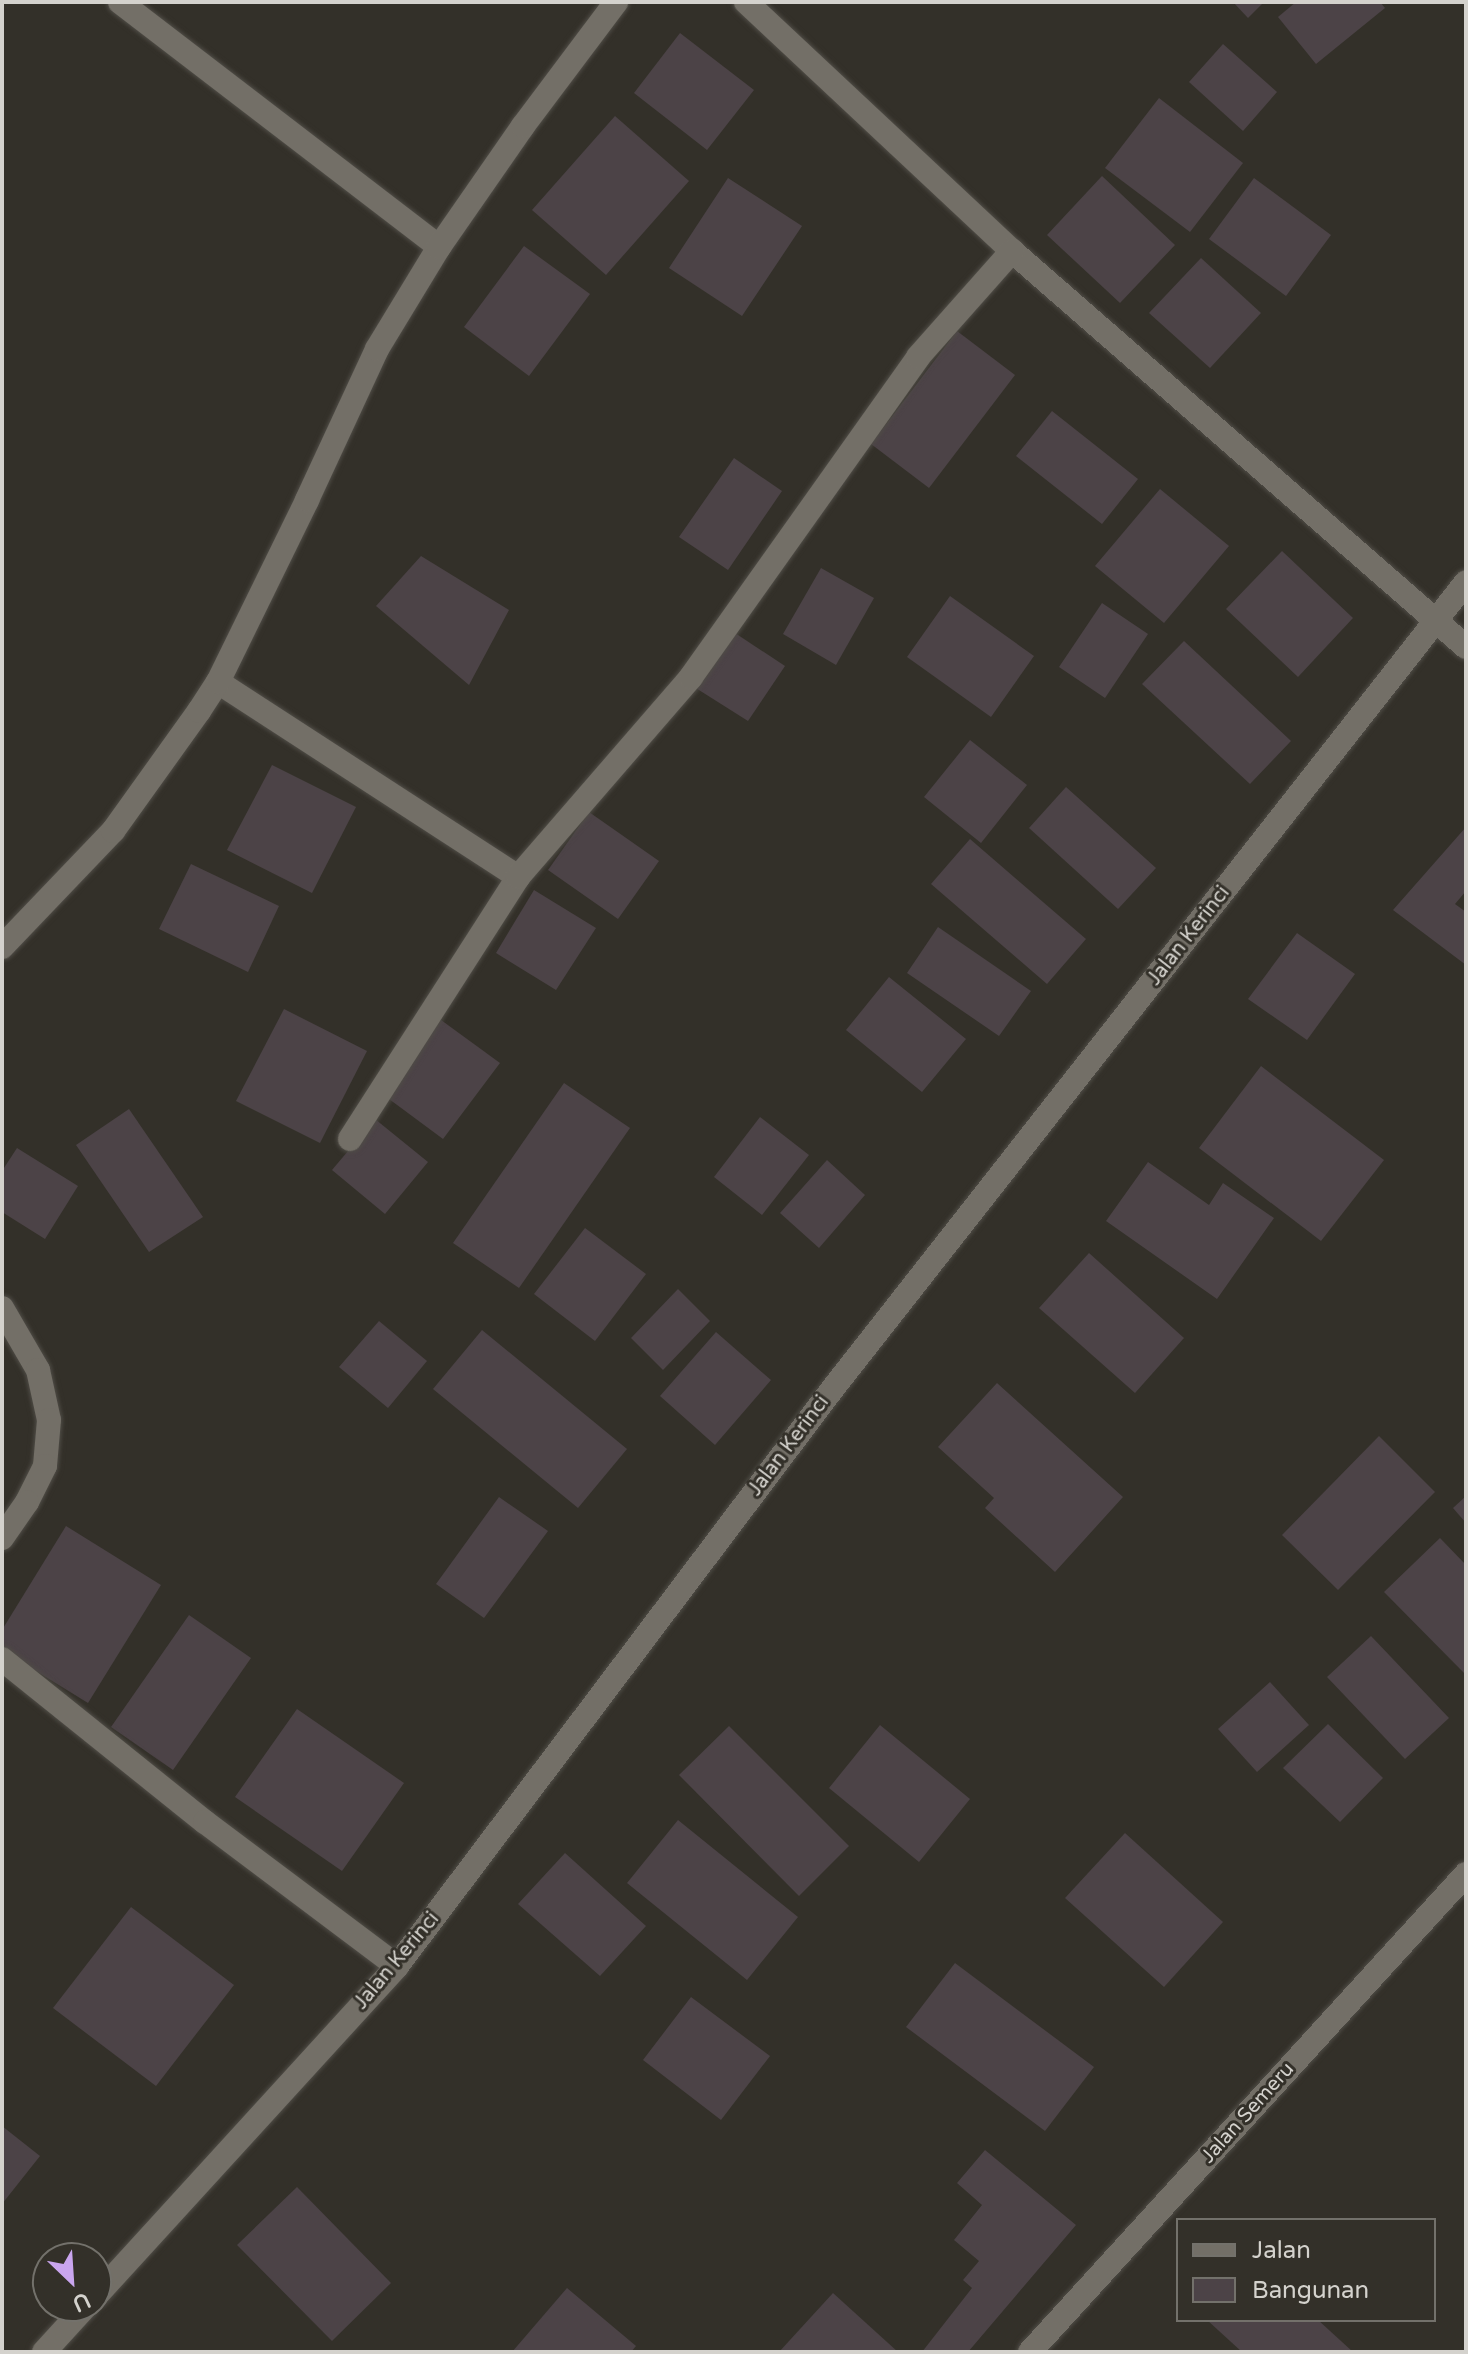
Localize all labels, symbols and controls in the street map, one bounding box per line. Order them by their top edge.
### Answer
street label: Jalan Kerinci [1143,882,1235,990]
street label: Jalan Kerinci [744,1391,834,1501]
street label: Jalan Kerinci [349,1908,445,2014]
street label: Jalan Semeru [1196,2058,1300,2168]
legend [1176,2218,1436,2322]
text: Jalan [1252,2236,1311,2265]
north arrow [32,2242,112,2322]
text: Bangunan [1252,2276,1369,2305]
text: U [68,2287,94,2317]

